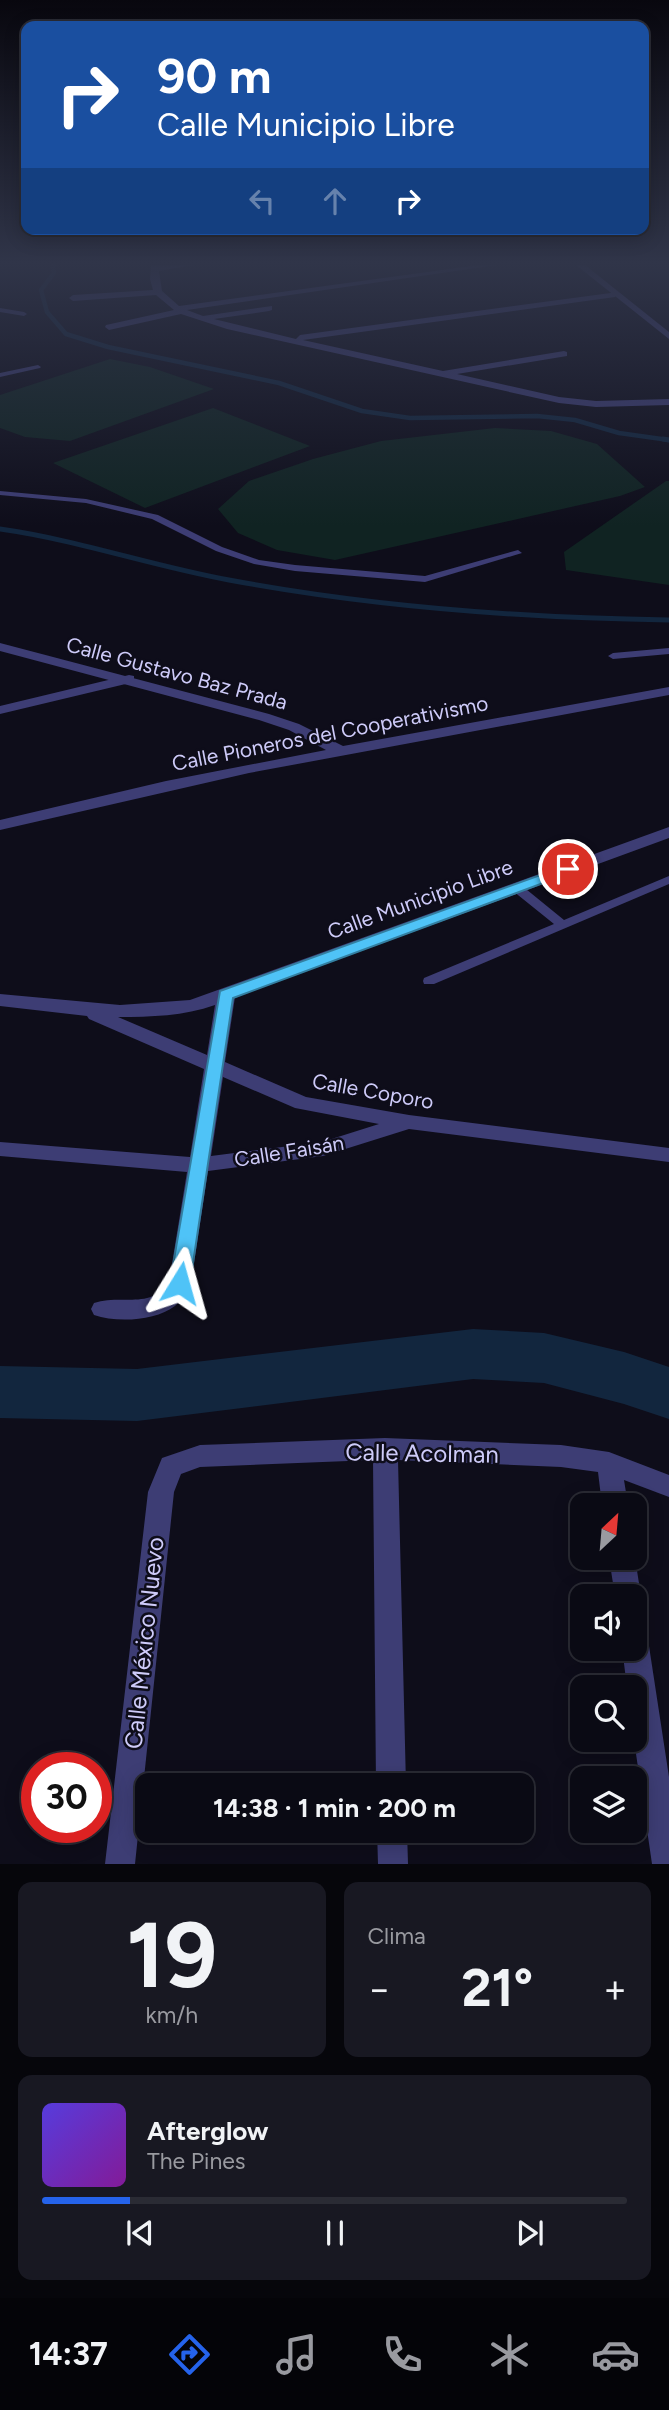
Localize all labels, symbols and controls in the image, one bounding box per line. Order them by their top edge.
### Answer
text: 90 m [157,46,272,105]
icon: right [42,49,133,140]
text: Calle Municipio Libre [157,106,455,144]
icon: left [243,182,281,220]
icon: ahead [316,182,354,220]
icon: right [389,182,427,220]
street label: Calle Gustavo Baz Prada [64,631,290,715]
street label: Calle Pioneros del Cooperativismo [170,690,490,776]
pin [538,839,598,899]
icon: arrive [549,850,587,888]
street label: Calle Municipio Libre [324,854,516,944]
street label: Calle Coporo [310,1068,436,1114]
street label: Calle Faisán [232,1130,346,1172]
position arrow [143,1246,217,1320]
street label: Calle Acolman [345,1437,499,1469]
north arrow [570,1493,648,1570]
map controls [570,1493,647,1843]
street label: Calle México Nuevo [118,1536,170,1750]
button: sound [570,1584,647,1661]
button: search [570,1675,647,1752]
speed limit sign: 30 [21,1752,112,1843]
button: layers [570,1766,647,1843]
text: 14:38 · 1 min · 200 m [213,1792,456,1824]
text: 19 [126,1901,217,2010]
text: Clima [368,1922,426,1950]
text: 21° [461,1957,533,2019]
text: − [368,1966,391,2012]
text: + [603,1966,627,2012]
text: km/h [145,2001,198,2029]
text: Afterglow [147,2115,269,2147]
text: The Pines [147,2147,246,2175]
icon: previous [121,2214,159,2252]
icon: pause [316,2214,354,2252]
icon: next [511,2214,549,2252]
icon: directions [165,2330,214,2379]
icon: music [272,2330,321,2379]
icon: phone [378,2330,427,2379]
icon: climate [485,2330,534,2379]
icon: car [591,2330,640,2379]
text: 14:37 [29,2335,108,2373]

